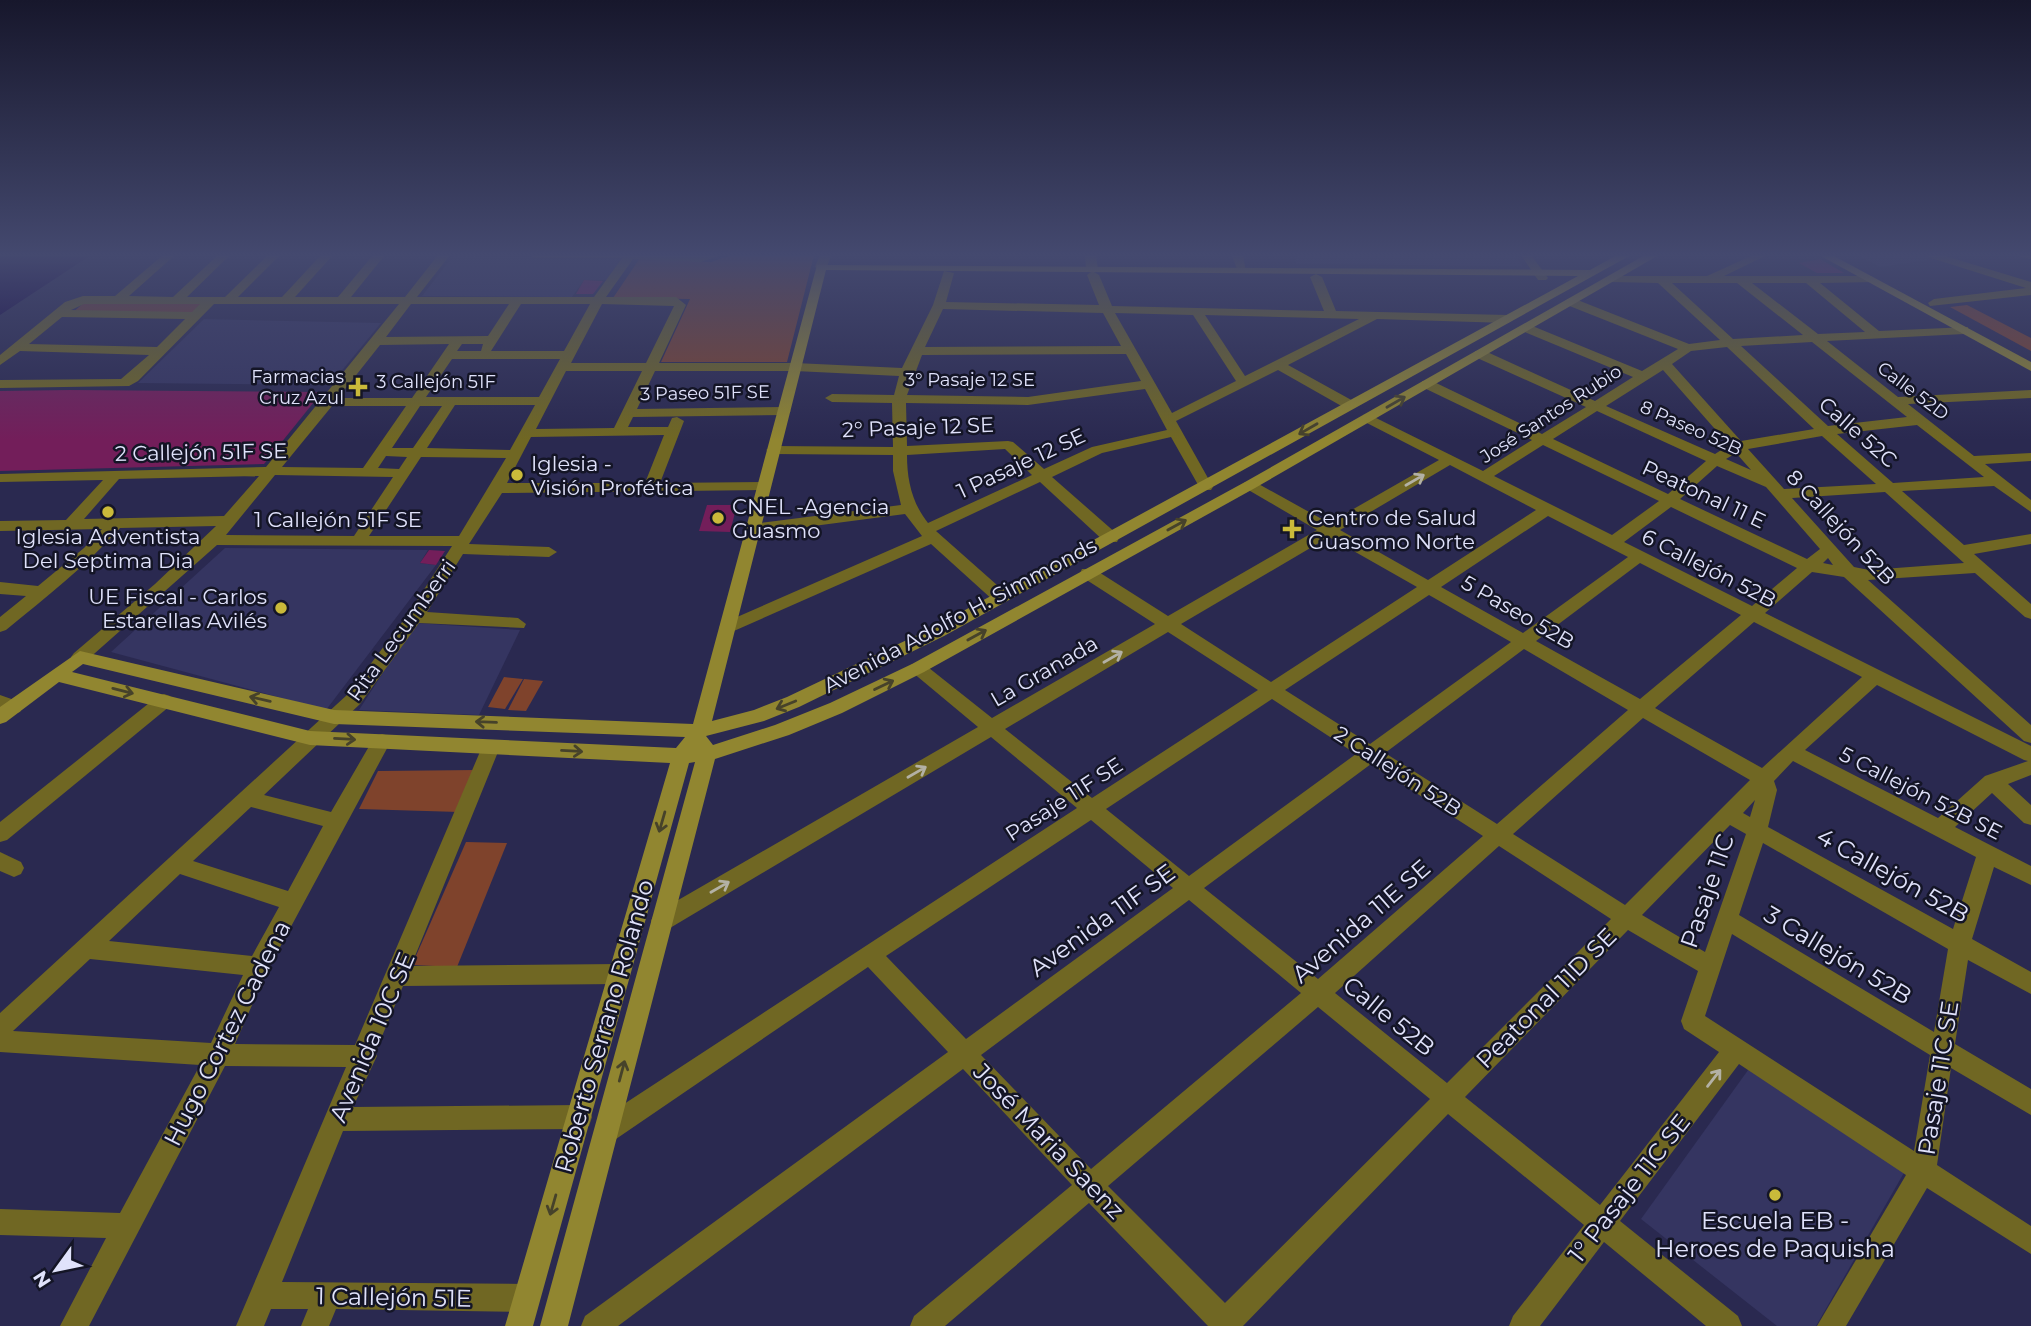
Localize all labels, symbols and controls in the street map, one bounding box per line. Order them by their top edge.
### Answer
street label: Calle 52D [1873,357,1953,425]
street label: José Santos Rubio [1476,360,1626,468]
place label: Farmacias Cruz Azul [251,366,344,409]
street label: 3° Pasaje 12 SE [905,369,1035,391]
street label: 3 Callejón 51F [376,371,496,393]
marker: Farmacias Cruz Azul [350,379,366,395]
street label: 3 Paseo 51F SE [640,381,770,405]
street label: Calle 52C [1814,391,1902,473]
one-way arrow [1386,395,1406,409]
street label: 8 Paseo 52B [1637,396,1745,460]
street label: 2° Pasaje 12 SE [842,412,994,442]
street label: 1 Pasaje 12 SE [953,422,1089,504]
one-way arrow [1298,423,1318,437]
street label: 2 Callejón 51F SE [115,438,287,466]
place label: Iglesia - Visión Profética [531,451,694,500]
street label: Peatonal 11 E [1638,454,1770,534]
street label: 8 Callejón 52B [1781,464,1901,590]
marker: Iglesia - Visión Profética [509,467,525,483]
one-way arrow [1404,472,1424,486]
place label: CNEL -Agencia Guasmo [732,494,890,543]
marker: Iglesia Adventista Del Septima Dia [100,504,116,520]
place label: Centro de Salud Guasomo Norte [1308,505,1476,554]
street label: 1 Callejón 51F SE [254,507,422,532]
marker: CNEL -Agencia Guasmo [710,510,726,526]
one-way arrow [1166,518,1186,532]
marker: Centro de Salud Guasomo Norte [1282,519,1302,539]
street label: 6 Callejón 52B [1638,523,1780,613]
place label: Iglesia Adventista Del Septima Dia [16,524,200,573]
street label: Avenida Adolfo H. Simmonds [819,532,1101,698]
street label: Rita Lecumberri [341,554,461,706]
street label: 5 Paseo 52B [1457,570,1579,654]
place label: UE Fiscal - Carlos Estarellas Avilés [88,584,267,633]
marker: UE Fiscal - Carlos Estarellas Avilés [273,600,289,616]
one-way arrow [967,628,987,642]
street label: La Granada [986,630,1102,712]
one-way arrow [1102,649,1122,663]
one-way arrow [873,677,894,691]
one-way arrow [111,685,134,698]
one-way arrow [249,692,272,705]
one-way arrow [776,699,798,712]
one-way arrow [474,716,497,729]
street label: 2 Callejón 52B [1330,721,1466,821]
one-way arrow [333,733,356,746]
street label: 5 Callejón 52B SE [1836,741,2006,845]
one-way arrow [560,744,583,757]
street label: Pasaje 11F SE [1001,752,1127,846]
one-way arrow [906,765,926,779]
one-way arrow [655,810,668,832]
street label: 4 Callejón 52B [1812,821,1974,929]
street label: Pasaje 11C [1674,830,1740,952]
street label: Avenida 11E SE [1286,853,1436,989]
street label: Avenida 11F SE [1024,857,1180,983]
street label: Roberto Serrano Rolando [548,876,660,1176]
one-way arrow [710,880,730,894]
street label: 3 Callejón 52B [1759,899,1917,1011]
street label: Hugo Cortez Cadena [157,915,297,1151]
street label: Peatonal 11D SE [1470,922,1622,1074]
street label: Avenida 10C SE [323,948,421,1126]
street label: Calle 52B [1337,970,1441,1062]
street label: Pasaje 11C SE [1911,999,1965,1157]
street label: José Maria Saenz [967,1057,1131,1225]
one-way arrow [616,1060,629,1083]
one-way arrow [1706,1069,1721,1088]
street label: 1° Pasaje 11C SE [1562,1108,1696,1268]
marker: Escuela EB - Heroes de Paquisha [1767,1187,1783,1203]
one-way arrow [546,1194,559,1216]
place label: Escuela EB - Heroes de Paquisha [1655,1206,1895,1263]
north arrow [21,1235,91,1305]
text: N [28,1266,56,1292]
street label: 1 Callejón 51E [316,1281,472,1313]

